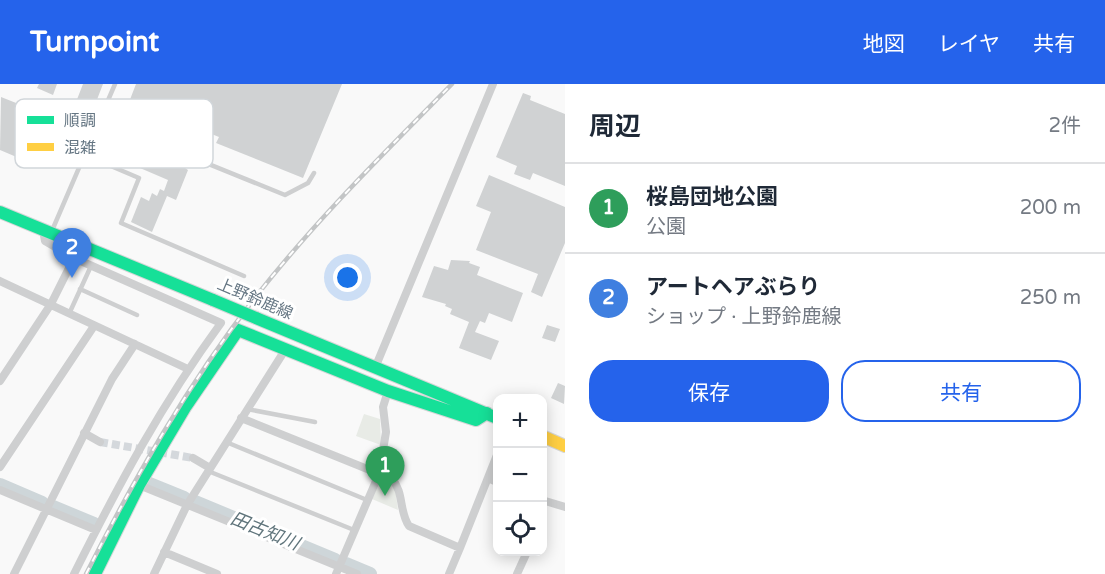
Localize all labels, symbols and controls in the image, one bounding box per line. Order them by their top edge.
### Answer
text: Turnpoint [30,25,159,59]
text: 地図 [863,32,905,57]
text: レイヤ [938,32,1000,57]
text: 共有 [1033,32,1075,57]
legend [15,99,213,168]
text: 順調 [64,111,96,131]
text: 周辺 [589,111,641,142]
text: 2件 [1048,114,1081,138]
text: 混雑 [64,138,96,158]
text: 桜島団地公園 [646,184,778,210]
text: 1 [602,196,615,220]
text: 200 m [1020,196,1081,220]
text: 公園 [646,215,686,239]
pin: 2 [52,228,92,278]
your location [333,263,362,292]
street label: 上野鈴鹿線 [214,274,296,324]
text: アートヘアぶらり [646,274,820,300]
text: 2 [602,286,615,310]
text: 250 m [1020,286,1081,310]
text: ショップ · 上野鈴鹿線 [646,305,842,329]
button: 保存 [589,360,829,422]
button: 共有 [841,360,1081,422]
map controls [493,394,547,556]
button: + [493,394,547,448]
pin: 1 [366,446,404,496]
button: − [493,448,547,502]
button: locate [493,502,547,556]
water label: 田古知川 [228,507,304,555]

